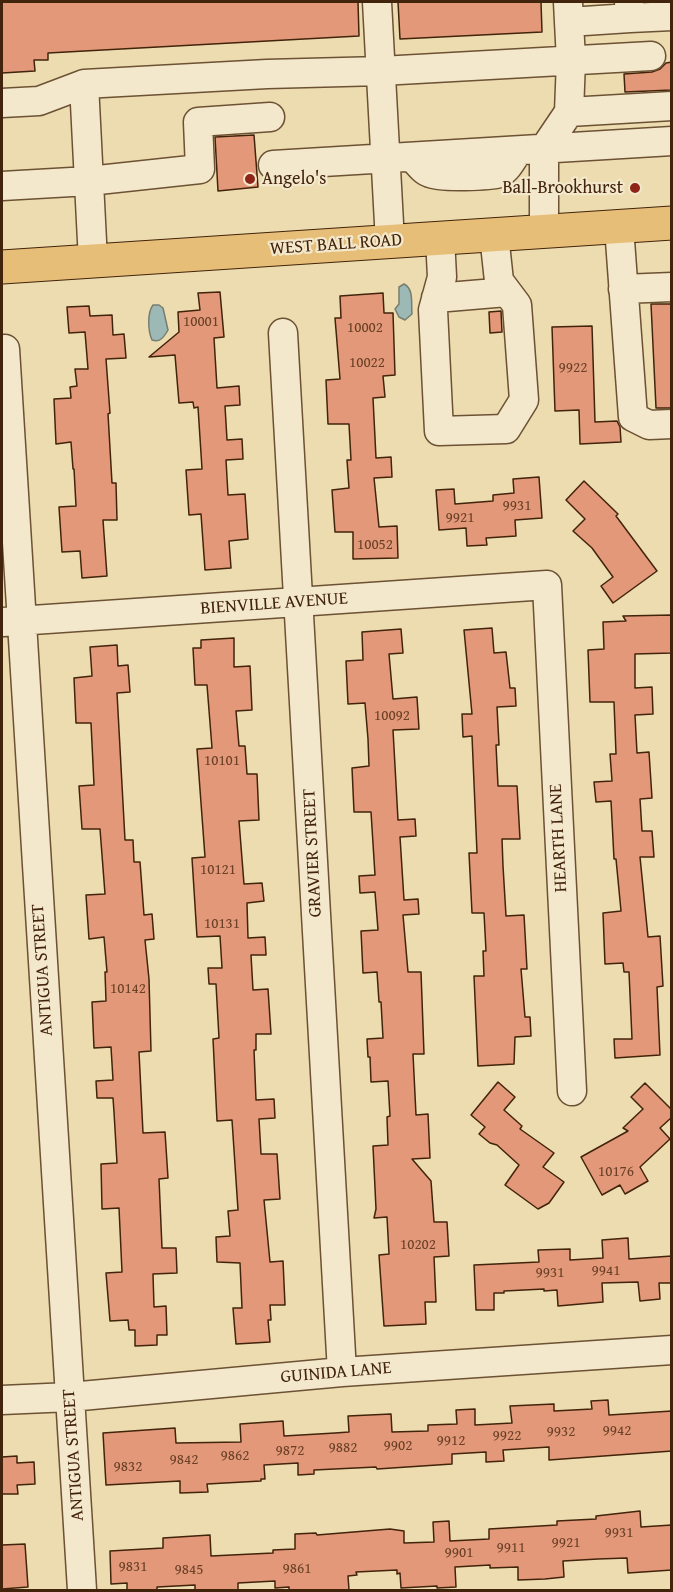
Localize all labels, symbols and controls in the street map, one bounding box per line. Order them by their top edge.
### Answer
place label: Angelo's [262,168,326,190]
marker: Angelo's [243,172,257,186]
place label: Ball-Brookhurst [502,177,623,199]
marker: Ball-Brookhurst [628,181,642,195]
street label: WEST BALL ROAD [269,230,403,260]
house number: 10001 [183,313,219,331]
house number: 10002 [347,319,383,337]
house number: 10022 [349,354,385,372]
house number: 9922 [559,359,587,377]
house number: 9931 [503,497,531,515]
house number: 9921 [446,509,474,527]
house number: 10052 [357,536,393,554]
street label: BIENVILLE AVENUE [200,588,348,620]
house number: 10092 [374,707,410,725]
house number: 10101 [204,752,240,770]
street label: HEARTH LANE [545,783,573,893]
street label: GRAVIER STREET [299,788,327,918]
house number: 10121 [200,861,236,879]
street label: ANTIGUA STREET [28,903,58,1037]
house number: 10131 [204,915,240,933]
house number: 10142 [110,980,146,998]
house number: 10176 [598,1163,634,1181]
house number: 10202 [400,1236,436,1254]
house number: 9941 [592,1262,620,1280]
house number: 9931 [536,1264,564,1282]
street label: GUINIDA LANE [280,1357,392,1389]
street label: ANTIGUA STREET [59,1388,89,1522]
house number: 9942 [603,1422,631,1440]
house number: 9932 [547,1423,575,1441]
house number: 9922 [493,1427,521,1445]
house number: 9912 [437,1432,465,1450]
house number: 9902 [384,1437,412,1455]
house number: 9882 [329,1439,357,1457]
house number: 9872 [276,1442,304,1460]
house number: 9862 [221,1447,249,1465]
house number: 9842 [170,1451,198,1469]
house number: 9832 [114,1458,142,1476]
house number: 9931 [605,1524,633,1542]
house number: 9921 [552,1534,580,1552]
house number: 9911 [497,1539,525,1557]
house number: 9901 [445,1544,473,1562]
house number: 9831 [119,1558,147,1576]
house number: 9861 [283,1560,311,1578]
house number: 9845 [175,1561,203,1579]

